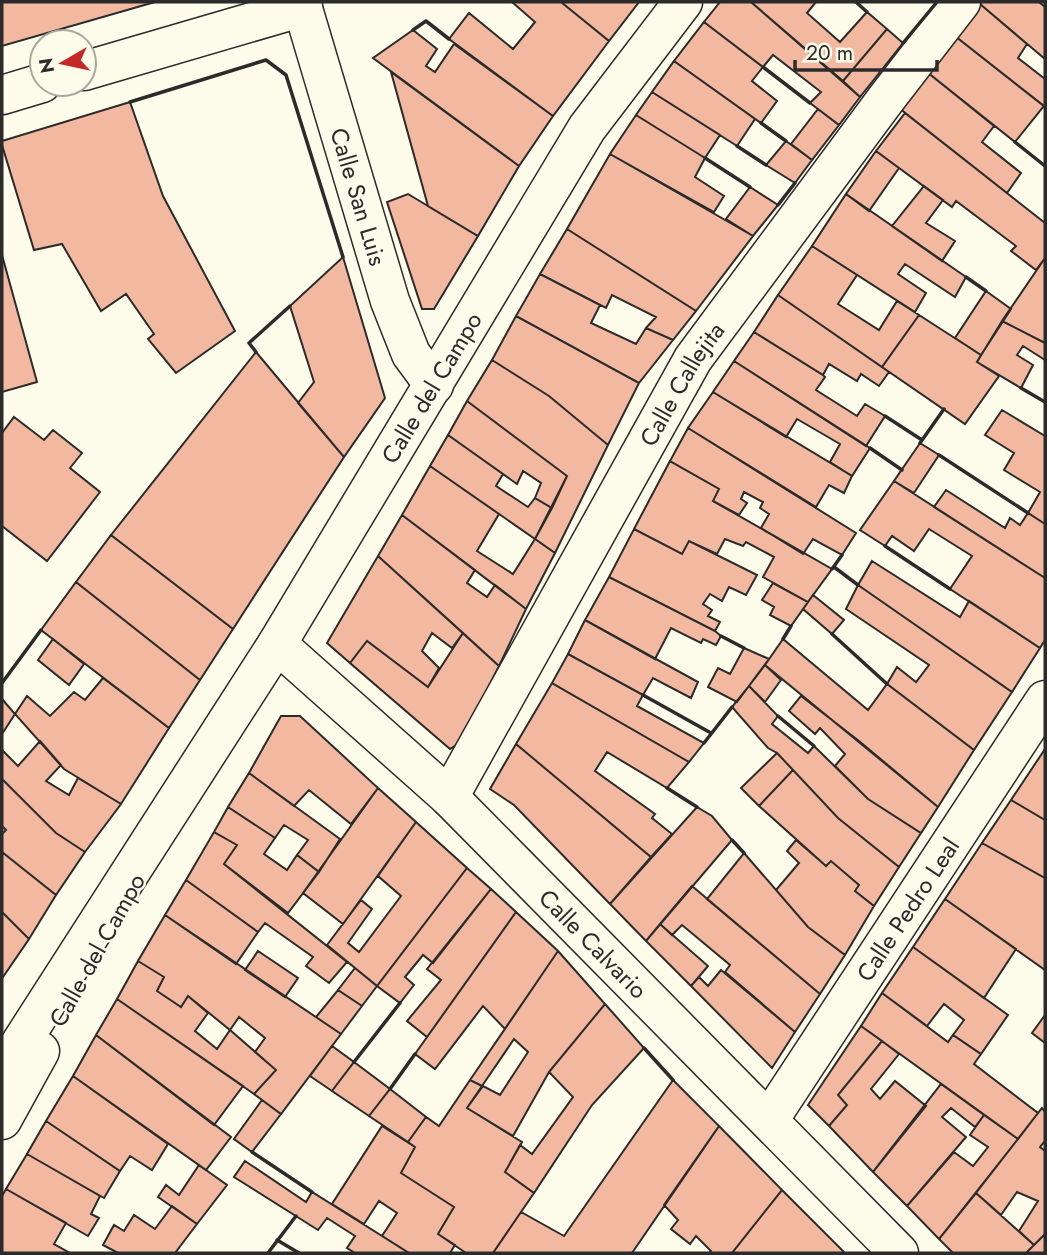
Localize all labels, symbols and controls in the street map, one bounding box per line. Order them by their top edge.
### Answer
north arrow [28,28,98,98]
scale bar [795,28,937,72]
text: 20 m [806,38,853,68]
text: N [32,56,61,75]
street label: Calle San Luis [322,124,396,270]
street label: Calle del Campo [372,305,490,470]
street label: Calle Callejita [630,314,732,452]
street label: Calle Pedro Leal [847,831,967,988]
street label: Calle del Campo [40,867,154,1033]
street label: Calle Calvario [531,881,656,1006]

